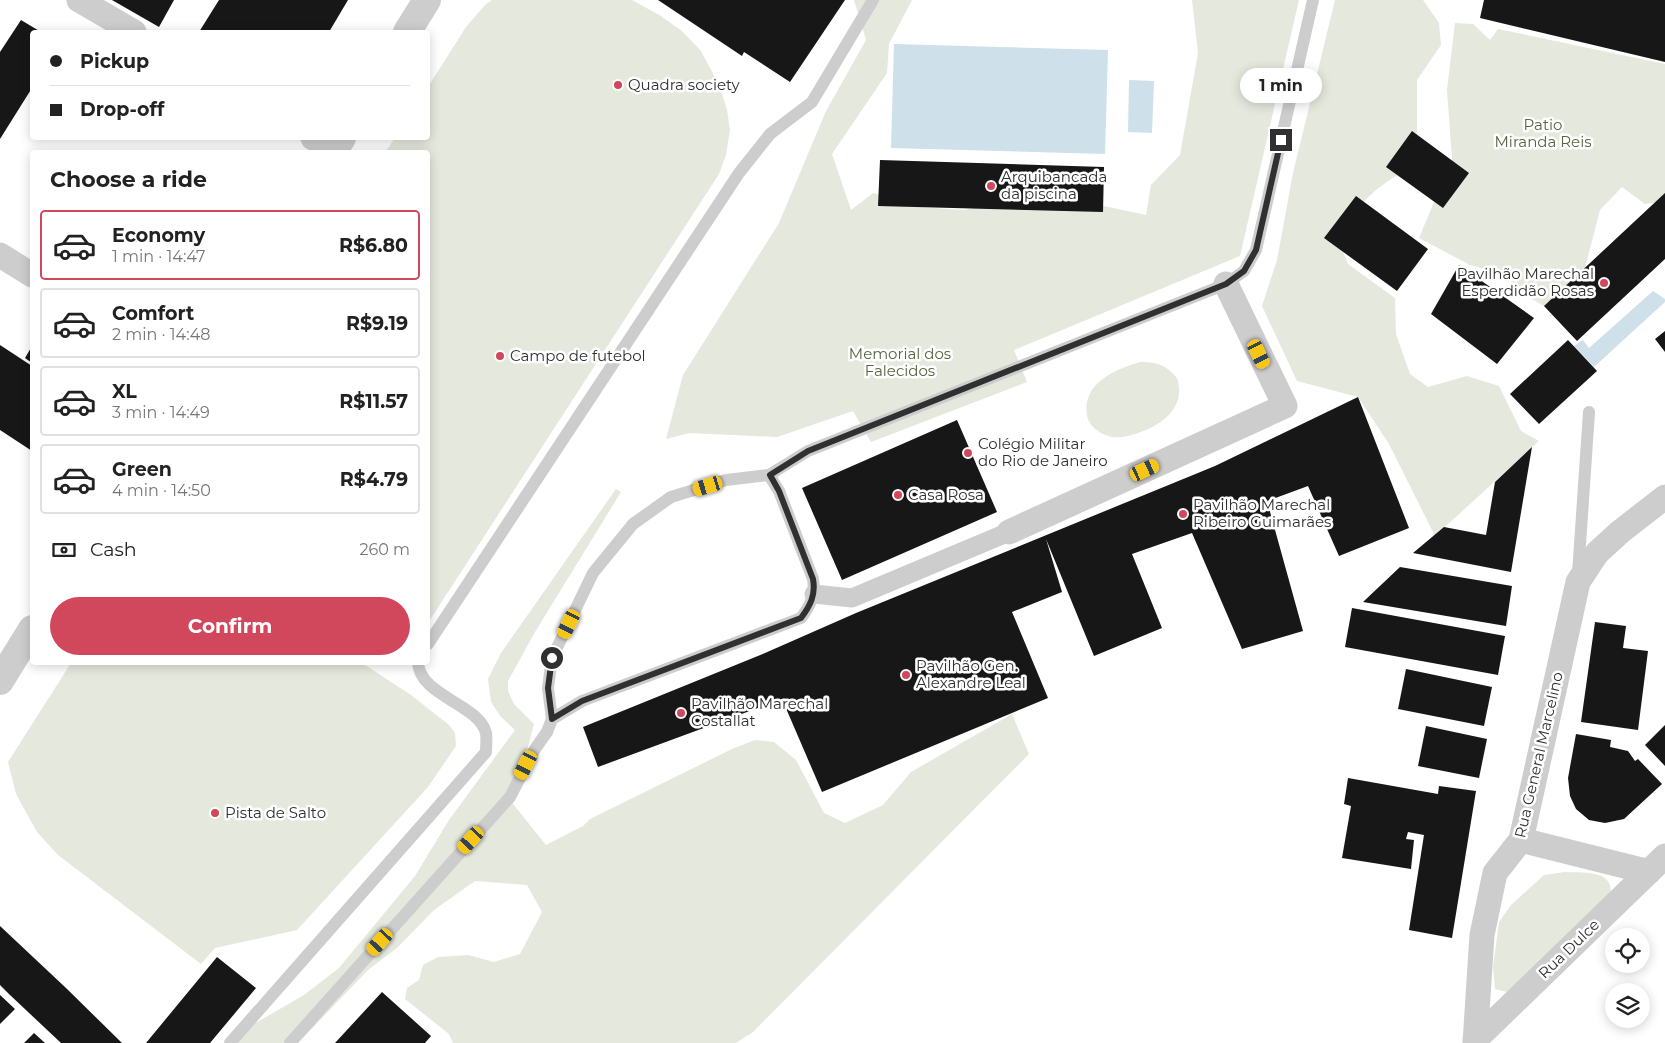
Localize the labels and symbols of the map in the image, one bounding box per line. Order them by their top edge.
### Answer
callout: 1 min [1240,68,1322,102]
place label: Quadra society [628,75,741,94]
marker: Quadra society [612,79,624,91]
park label: Patio Miranda Reis [1495,115,1591,151]
route end [1270,129,1292,151]
place label: Arquibancada da piscina [1001,167,1107,203]
marker: Arquibancada da piscina [985,180,997,192]
place label: Pavilhão Marechal Esperdidão Rosas [1457,264,1594,300]
marker: Pavilhão Marechal Esperdidão Rosas [1598,277,1610,289]
car [1245,337,1272,371]
park label: Memorial dos Falecidos [849,344,951,380]
place label: Campo de futebol [510,346,646,365]
marker: Campo de futebol [494,350,506,362]
place label: Colégio Militar do Rio de Janeiro [978,434,1108,470]
marker: Colégio Militar do Rio de Janeiro [962,447,974,459]
car [1128,457,1161,483]
car [691,474,724,498]
place label: Casa Rosa [908,485,984,504]
marker: Casa Rosa [892,489,904,501]
place label: Pavilhão Marechal Ribeiro Guimarães [1193,495,1331,531]
marker: Pavilhão Marechal Ribeiro Guimarães [1177,508,1189,520]
car [555,607,582,641]
route start [541,647,563,669]
place label: Pavilhão Gen. Alexandre Leal [916,656,1026,692]
marker: Pavilhão Gen. Alexandre Leal [900,669,912,681]
street label: Rua General Marcelino [1510,670,1567,840]
place label: Pavilhão Marechal Costallat [691,694,828,730]
marker: Pavilhão Marechal Costallat [675,707,687,719]
car [512,748,539,782]
place label: Pista de Salto [225,803,326,822]
marker: Pista de Salto [209,807,221,819]
car [455,824,486,856]
street label: Rua Dulce [1534,915,1603,982]
car [364,926,395,958]

